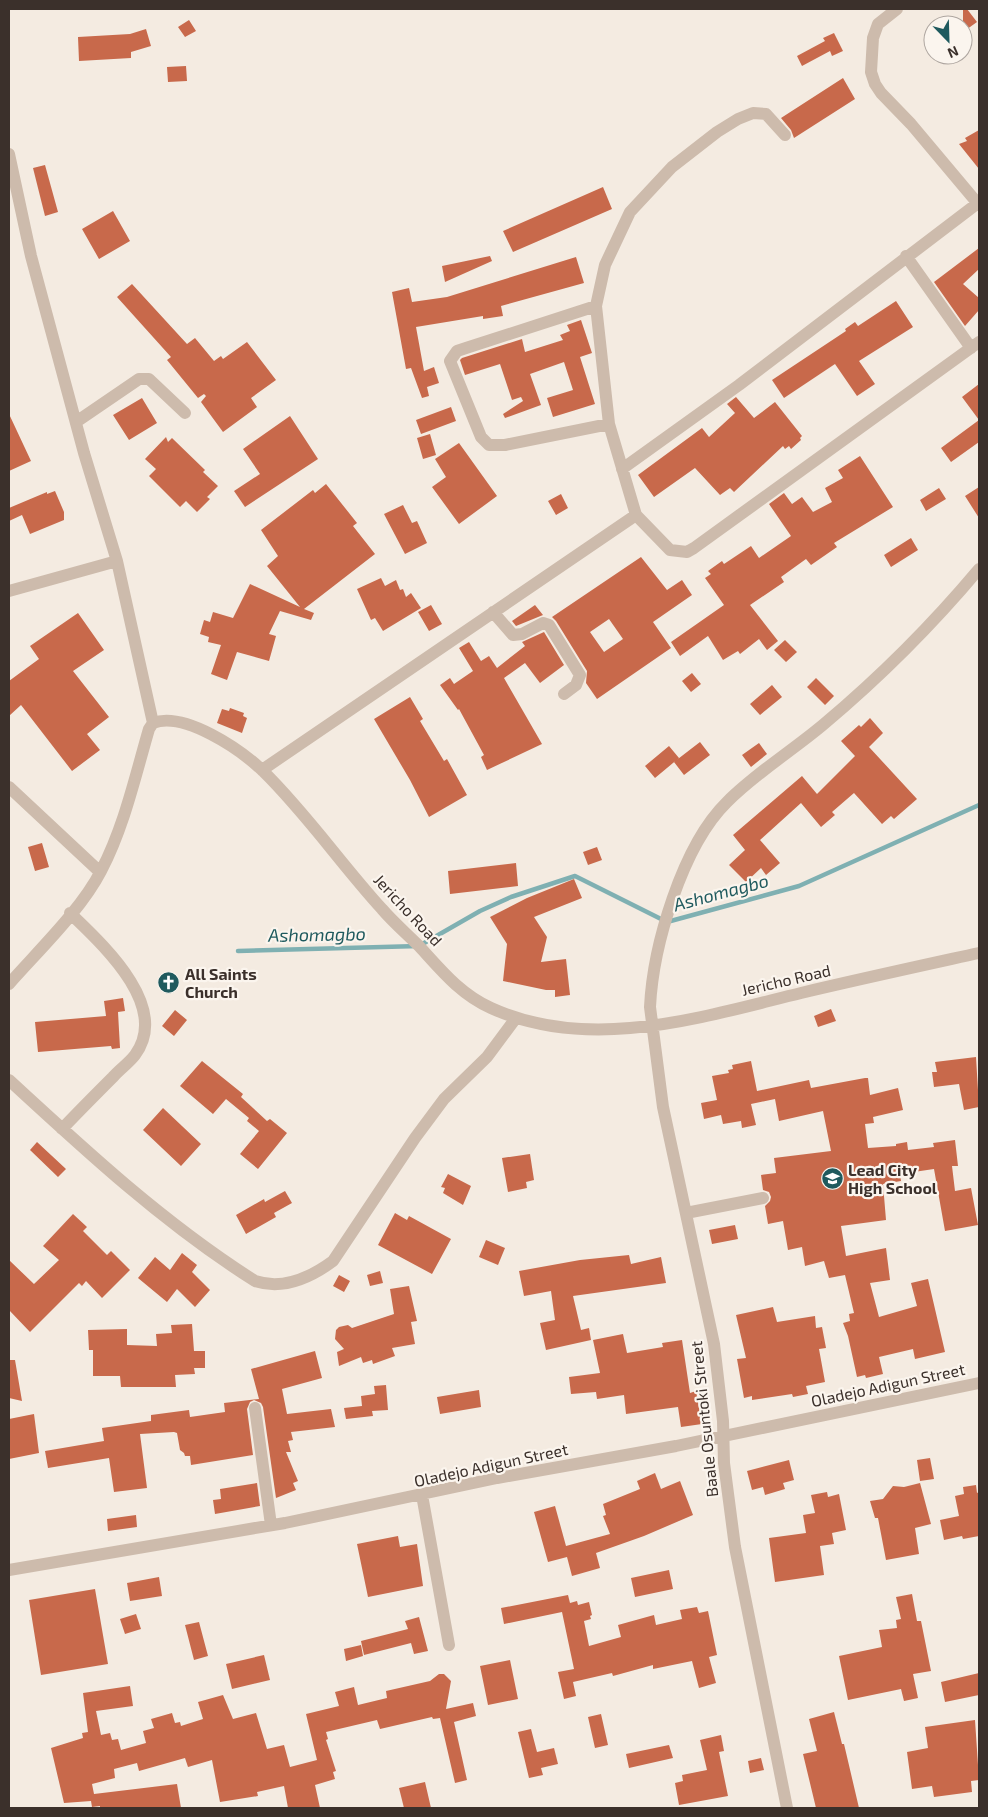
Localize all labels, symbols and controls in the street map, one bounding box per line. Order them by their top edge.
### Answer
north arrow [923,15,973,65]
text: N [945,43,961,62]
water label: Ashomagbo [670,869,771,916]
street label: Jericho Road [370,870,446,949]
water label: Ashomagbo [267,922,366,946]
street label: Jericho Road [739,960,832,999]
place label: All Saints Church [185,964,257,1001]
church icon: All Saints Church [157,971,181,995]
place label: Lead City High School [848,1160,938,1197]
school or university icon: Lead City High School [820,1167,844,1191]
street label: Baale Osuntoki Street [686,1340,721,1498]
street label: Oladejo Adigun Street [809,1359,967,1411]
street label: Oladejo Adigun Street [412,1439,570,1491]

